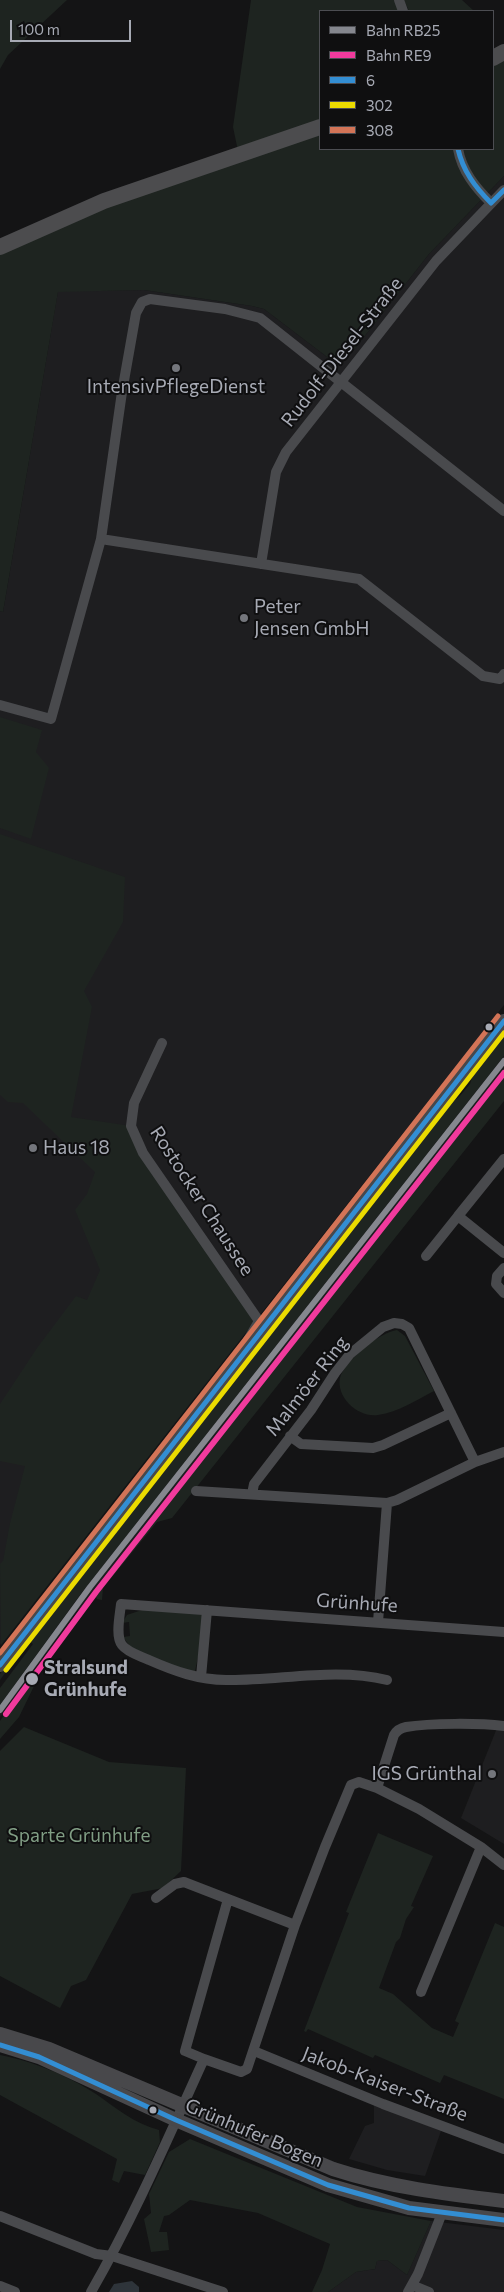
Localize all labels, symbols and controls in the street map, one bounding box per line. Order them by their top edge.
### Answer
scale bar [12,10,134,42]
legend [319,10,494,150]
text: 100 m [18,20,60,38]
text: Bahn RB25 [366,21,440,39]
text: Bahn RE9 [366,46,432,64]
text: 6 [366,71,375,89]
text: 302 [366,96,393,114]
text: 308 [366,121,393,139]
street label: Rudolf-Diesel-Straße [277,273,407,431]
marker: IntensivPflegeDienst [170,362,182,374]
place label: IntensivPflegeDienst [87,376,265,398]
place label: Peter Jensen GmbH [254,596,370,640]
marker: Peter Jensen GmbH [238,612,250,624]
unlabelled marker [484,1022,494,1032]
street label: Rostocker Chaussee [145,1122,259,1280]
place label: Haus 18 [43,1137,110,1159]
marker: Haus 18 [27,1142,39,1154]
street label: Malmöer Ring [261,1331,353,1441]
street label: Grünhufe [316,1589,398,1617]
place label: Stralsund Grünhufe [44,1657,128,1701]
marker: Stralsund Grünhufe [24,1671,40,1687]
place label: IGS Grünthal [372,1763,482,1785]
marker: IGS Grünthal [486,1768,498,1780]
park label: Sparte Grünhufe [8,1825,150,1847]
street label: Jakob-Kaiser-Straße [299,2042,471,2126]
street label: Grünhufer Bogen [182,2094,326,2172]
unlabelled marker [148,2105,158,2115]

